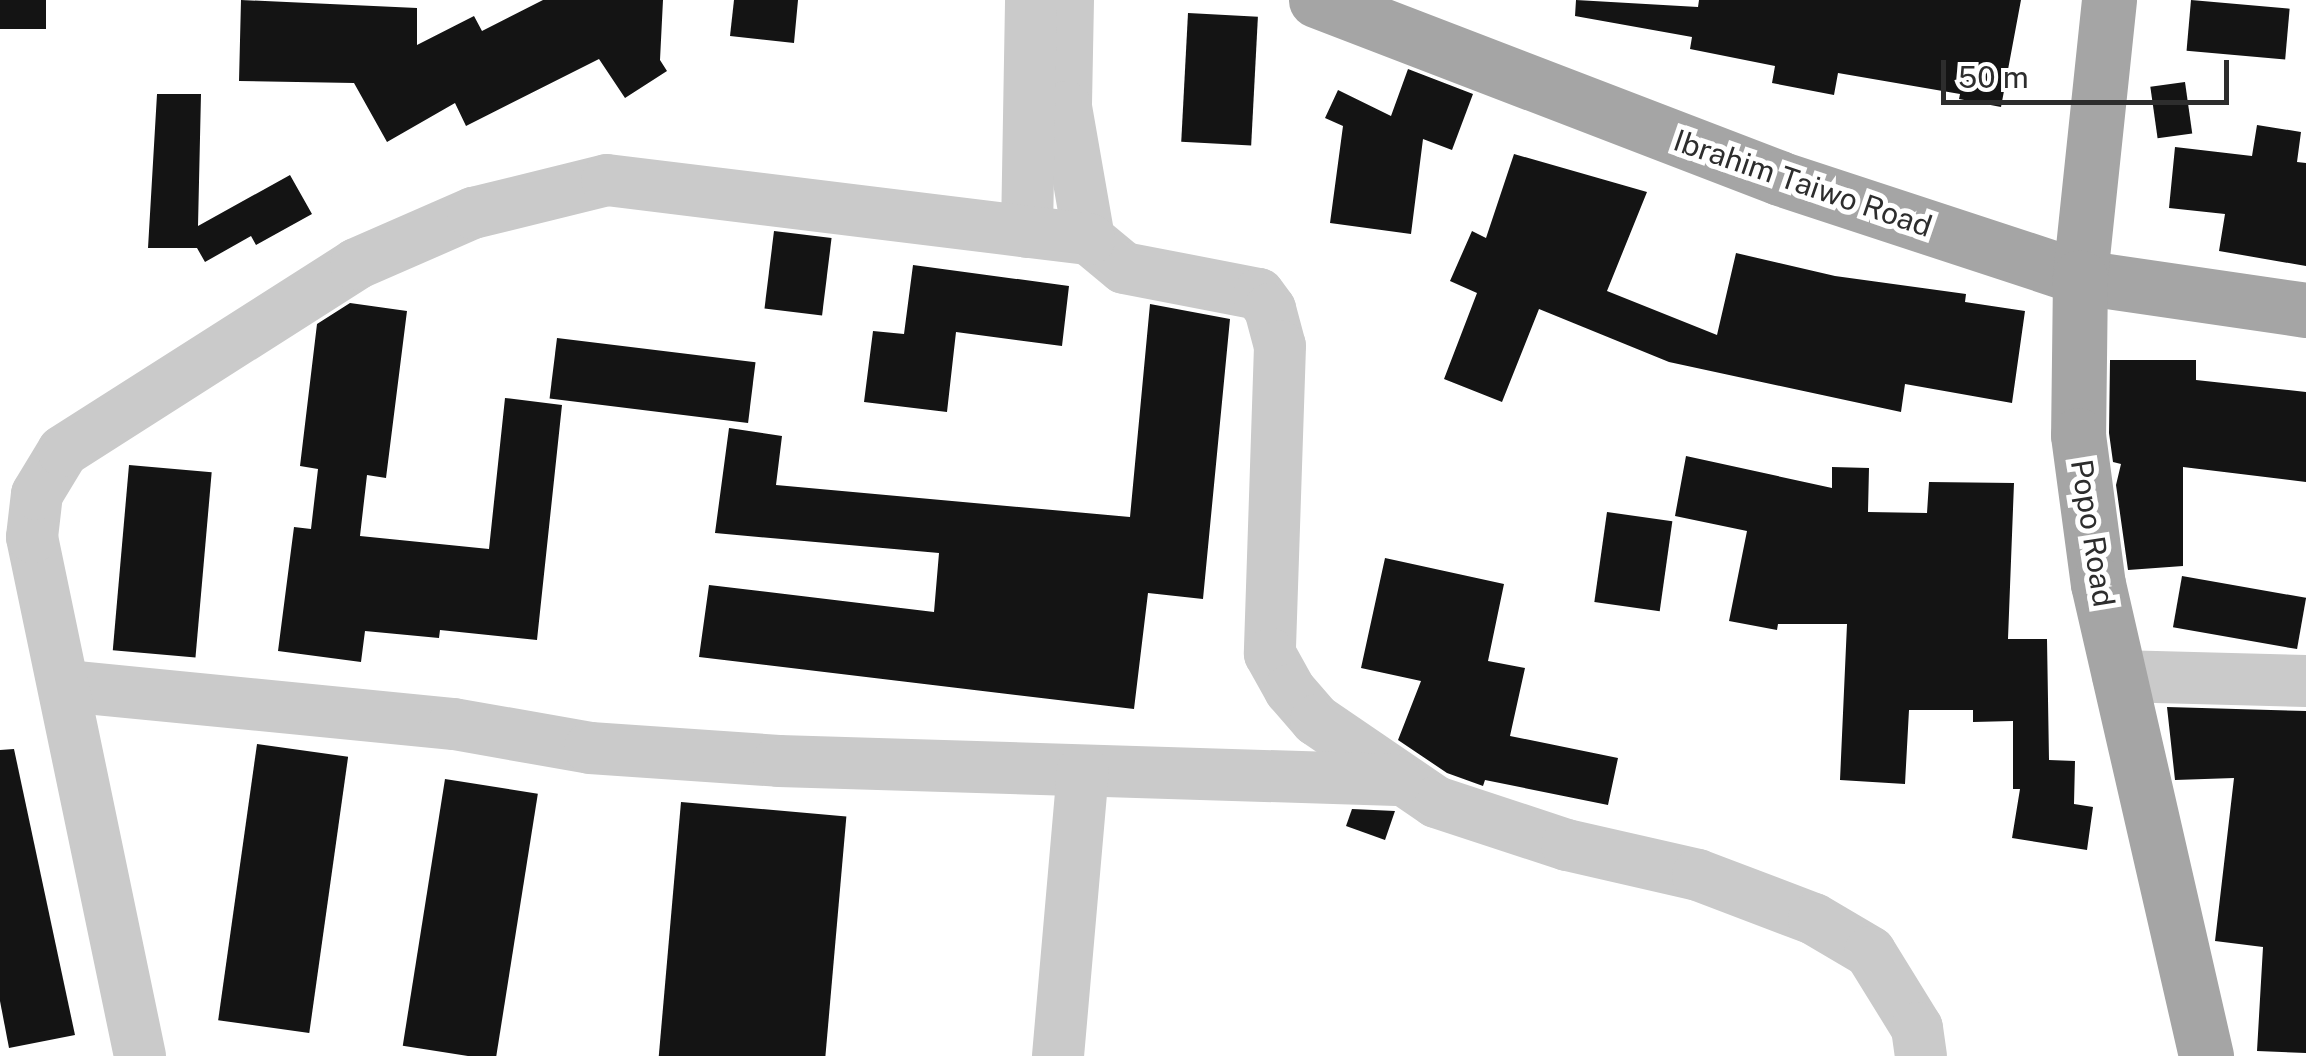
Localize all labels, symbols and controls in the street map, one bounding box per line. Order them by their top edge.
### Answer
scale bar [1946,40,2234,102]
text: 50 m [1958,59,2029,95]
street label: Ibrahim Taiwo Road [1669,122,1937,244]
street label: Popo Road [2064,457,2122,609]

